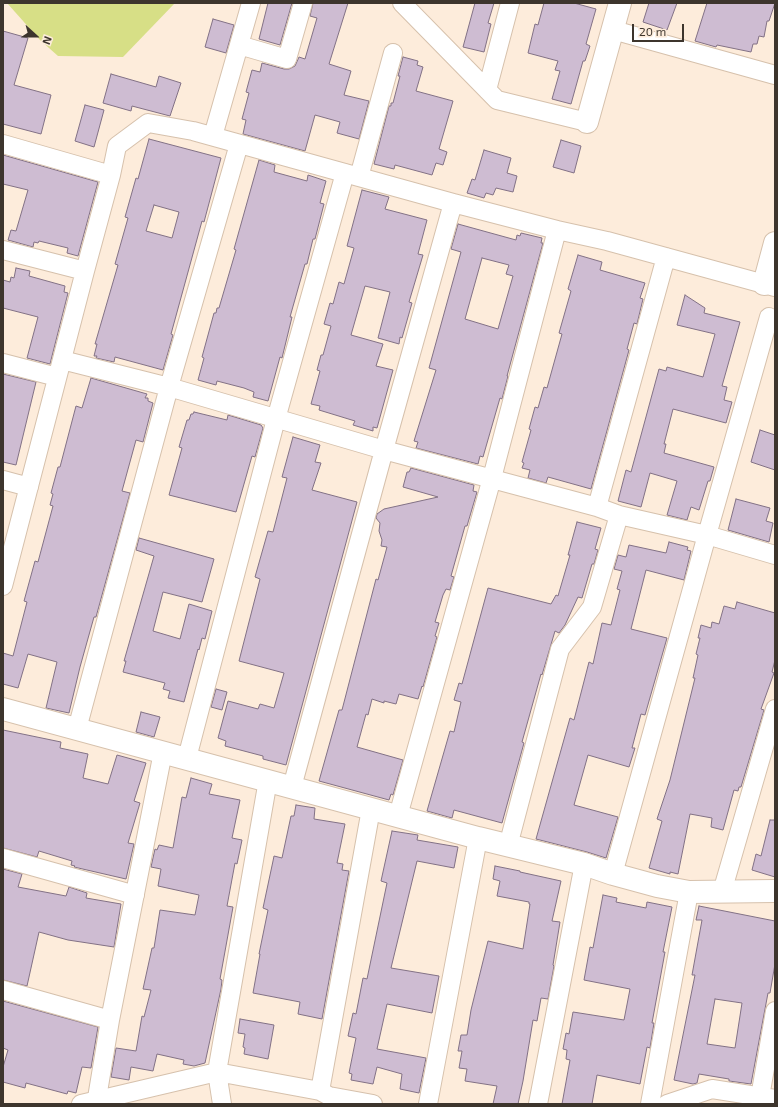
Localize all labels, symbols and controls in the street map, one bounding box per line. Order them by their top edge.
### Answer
north arrow [16,16,56,56]
scale bar [634,16,686,42]
text: 20 m [639,24,666,38]
text: N [40,34,55,47]

